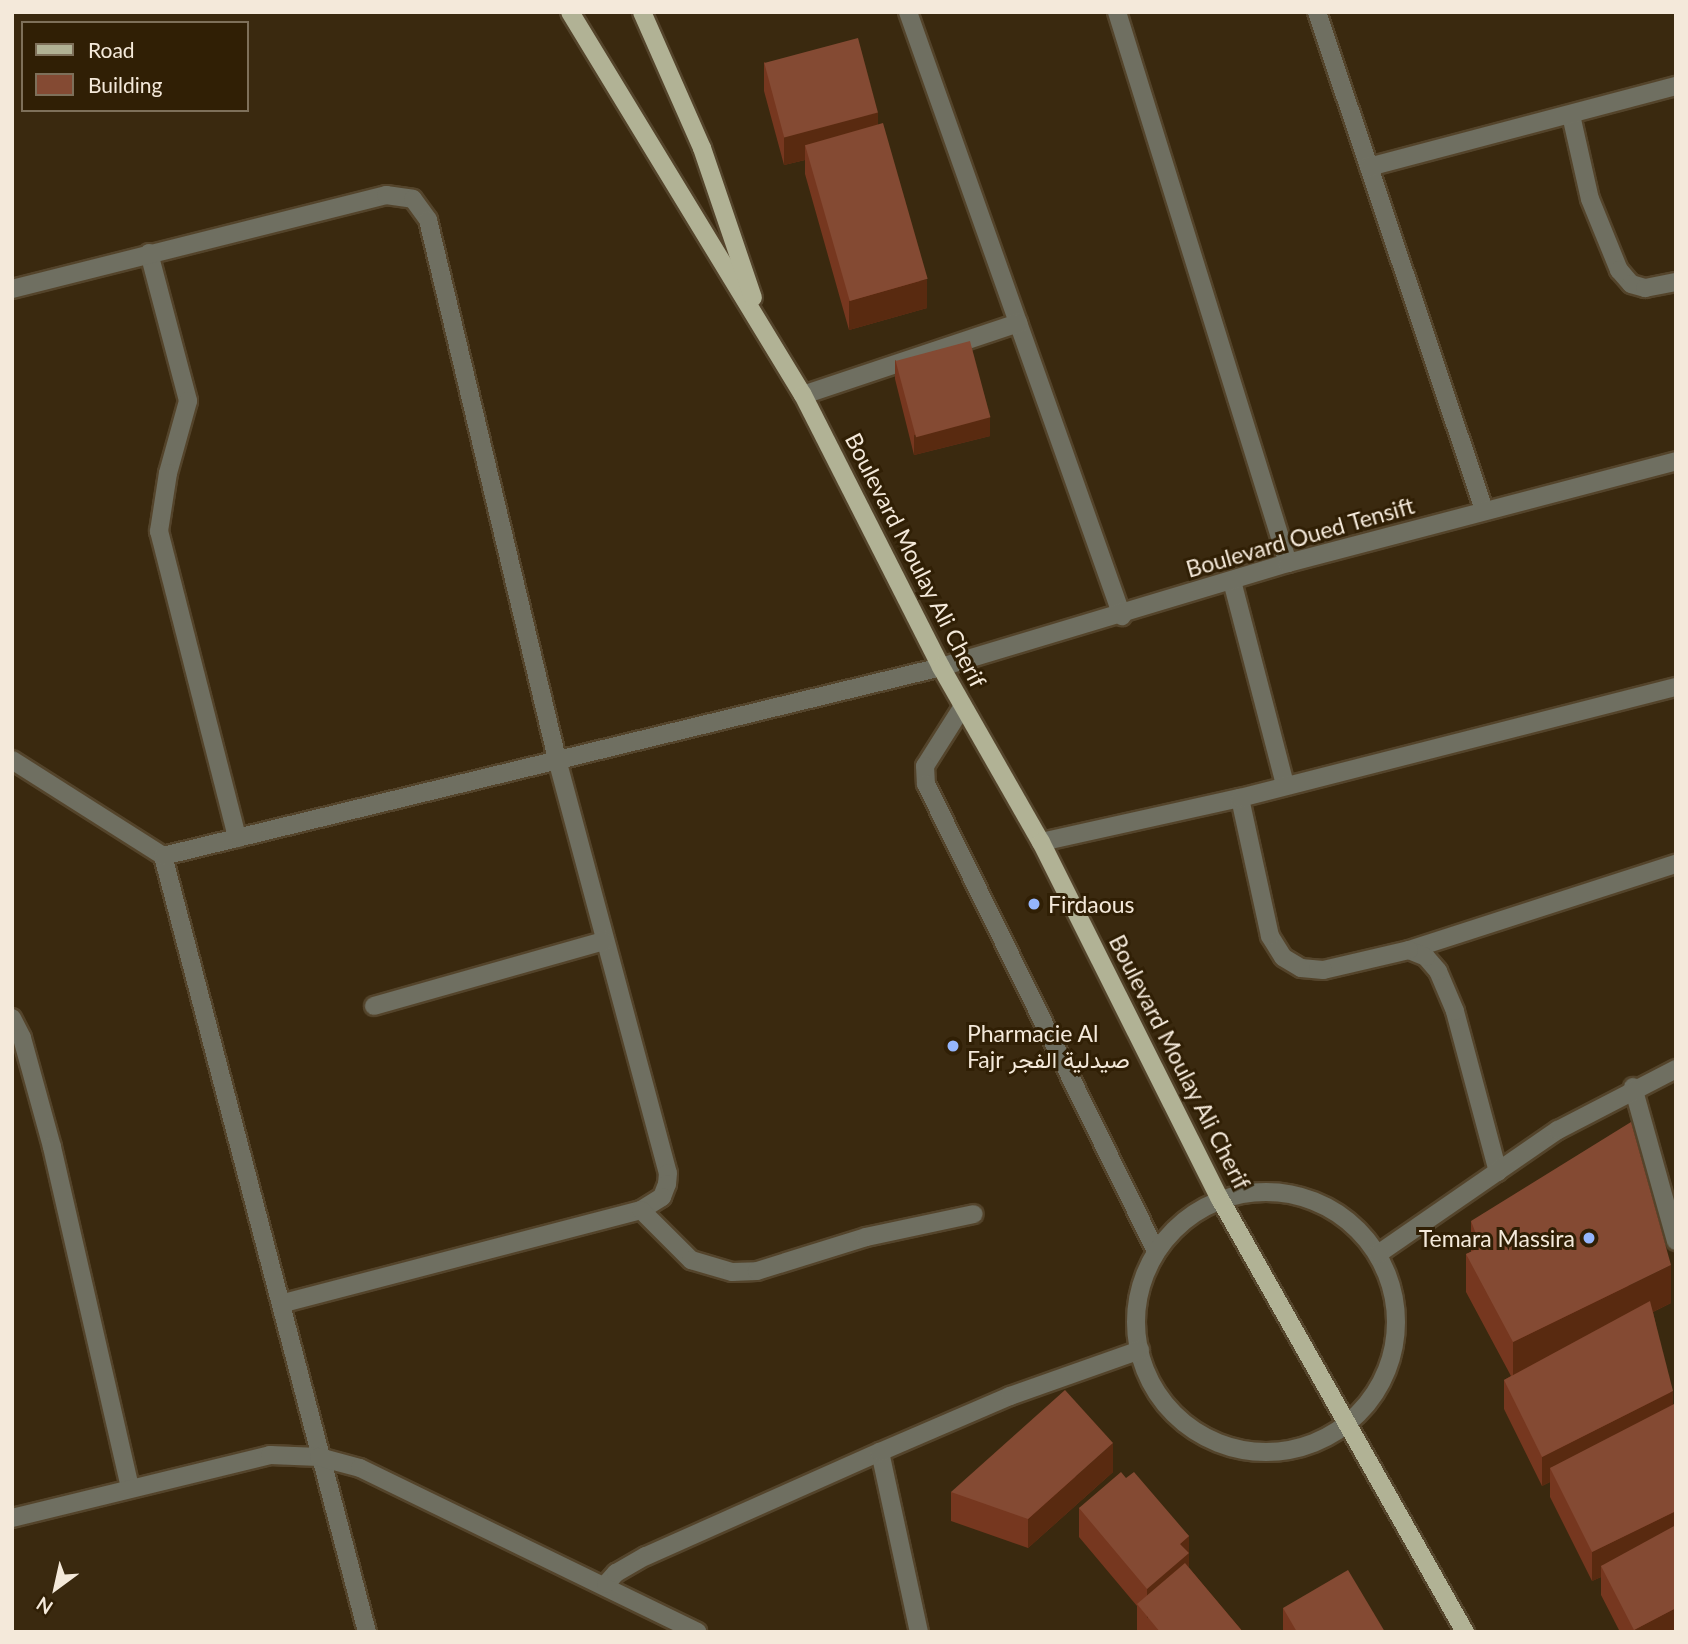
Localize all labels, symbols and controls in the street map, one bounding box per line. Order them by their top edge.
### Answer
legend [21,21,248,112]
text: Road [88,37,135,62]
text: Building [88,72,163,97]
street label: Boulevard Moulay Ali Cherif [839,427,993,693]
street label: Boulevard Oued Tensift [1182,491,1418,583]
place label: Firdaous [1048,890,1135,918]
marker: Firdaous [1026,896,1042,912]
street label: Boulevard Moulay Ali Cherif [1103,929,1257,1195]
place label: Pharmacie Al Fajr صيدلية الفجر [967,1019,1130,1073]
marker: Pharmacie Al Fajr صيدلية الفجر [945,1038,961,1054]
place label: Temara Massira [1419,1224,1575,1252]
marker: Temara Massira [1581,1230,1597,1246]
north arrow [21,1553,91,1623]
text: N [32,1592,57,1620]

